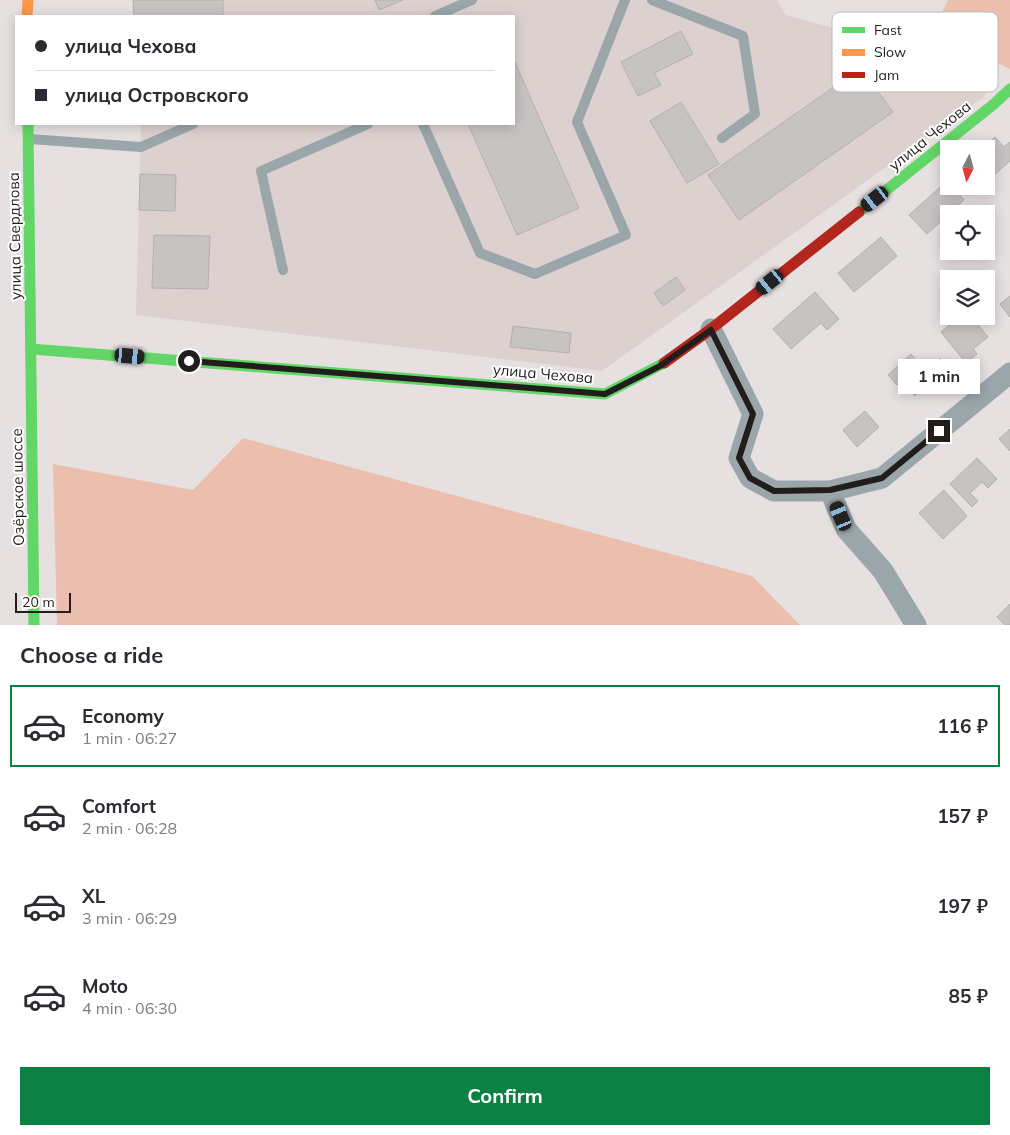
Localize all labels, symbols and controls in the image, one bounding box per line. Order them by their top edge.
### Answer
legend [832,12,998,92]
text: Fast [874,21,902,39]
text: улица Чехова [65,34,197,58]
text: Slow [874,43,906,61]
text: Jam [874,66,899,84]
text: улица Островского [65,83,249,107]
street label: улица Чехова [885,97,975,175]
north arrow [940,140,995,195]
map controls [940,140,995,325]
street label: улица Свердлова [4,172,25,300]
car [858,184,891,214]
button: locate [940,205,995,260]
car [753,267,786,297]
button: layers [940,270,995,325]
car [114,347,145,365]
route start [178,350,200,372]
callout: 1 min [898,358,980,394]
street label: улица Чехова [492,360,594,387]
text: 1 min [918,366,960,386]
route end [928,420,950,442]
street label: Озёрское шоссе [7,428,28,546]
car [828,499,853,533]
scale bar [15,590,71,613]
text: 20 m [22,593,55,611]
text: Choose a ride [20,641,163,669]
icon: car [22,704,67,749]
text: Economy [82,704,164,728]
text: 116 ₽ [937,714,988,738]
text: 1 min · 06:27 [82,728,177,748]
icon: car [22,794,67,839]
text: Comfort [82,794,156,818]
text: 157 ₽ [937,804,988,828]
text: 2 min · 06:28 [82,818,177,838]
icon: car [22,884,67,929]
text: XL [82,884,105,908]
text: 197 ₽ [937,894,988,918]
text: 3 min · 06:29 [82,908,177,928]
icon: car [22,974,67,1019]
text: Moto [82,974,128,998]
text: 85 ₽ [949,984,988,1008]
text: 4 min · 06:30 [82,998,177,1018]
button: Confirm [20,1067,990,1125]

